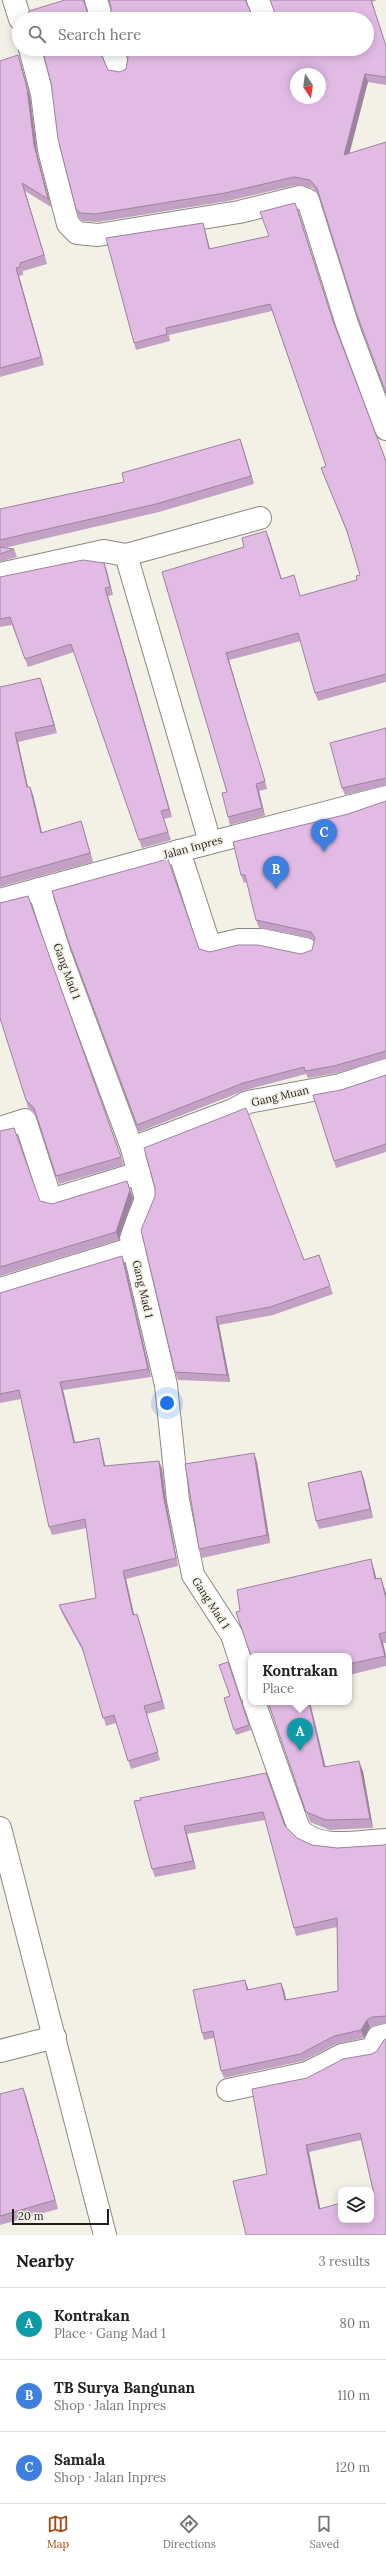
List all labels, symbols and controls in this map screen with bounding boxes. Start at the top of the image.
search box [12,12,374,56]
icon: search [26,23,48,45]
text: Search here [58,25,141,44]
north arrow [290,68,326,104]
pin: C [311,819,337,852]
street label: Jalan Inpres [161,832,224,862]
pin: B [263,856,289,889]
street label: Gang Mad 1 [50,941,84,1001]
street label: Gang Muan [250,1083,310,1109]
street label: Gang Mad 1 [130,1259,156,1319]
your location [157,1393,177,1413]
street label: Gang Mad 1 [189,1574,233,1632]
popup [248,1653,352,1705]
text: Kontrakan [262,1661,338,1680]
text: Place [262,1680,294,1697]
pin: A [287,1718,313,1751]
map controls [338,2187,374,2223]
button: layers [338,2187,374,2223]
scale bar [12,2207,109,2226]
text: 20 m [18,2209,43,2223]
text: Nearby [16,2250,74,2272]
text: 3 results [318,2253,370,2270]
text: Kontrakan [54,2306,130,2325]
text: A [25,2315,33,2332]
text: 80 m [340,2315,370,2332]
text: Place · Gang Mad 1 [54,2325,166,2342]
text: TB Surya Bangunan [54,2378,195,2397]
text: B [25,2387,33,2404]
text: 110 m [337,2387,370,2404]
text: Shop · Jalan Inpres [54,2397,166,2414]
text: Samala [54,2450,105,2469]
text: C [25,2459,33,2476]
text: 120 m [335,2459,370,2476]
text: Shop · Jalan Inpres [54,2469,166,2486]
tab: Map [47,2513,69,2551]
tab: Directions [163,2513,216,2551]
tab: Saved [309,2513,339,2551]

